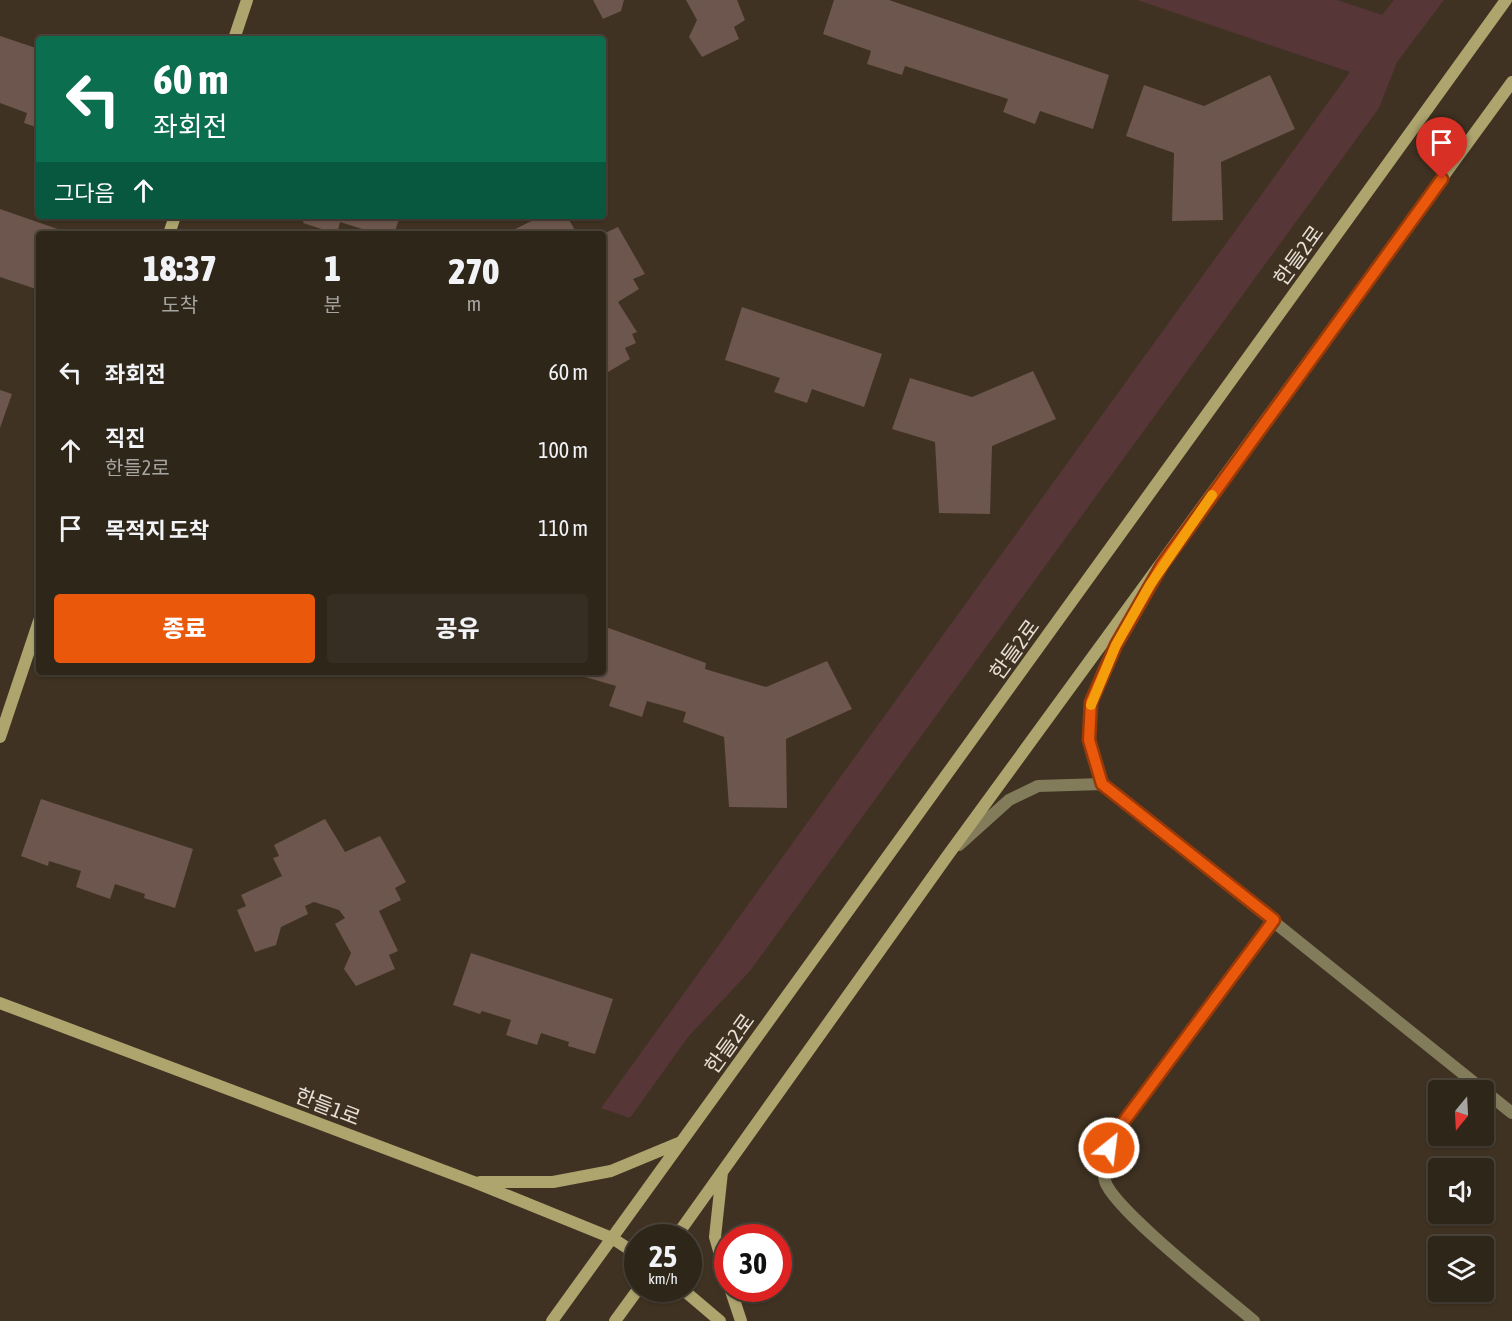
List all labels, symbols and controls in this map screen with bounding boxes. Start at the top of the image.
text: 60 m [153,55,228,103]
icon: left [54,60,132,138]
text: 좌회전 [153,111,228,142]
pin [1416,117,1467,179]
icon: arrive [1425,126,1458,159]
icon: ahead [127,174,160,207]
text: 그다음 [54,180,115,206]
street label: 한들2로 [1268,221,1328,289]
text: 18:37 [143,247,217,289]
text: 1 [324,247,341,289]
text: 270 [449,250,499,292]
text: m [467,292,481,315]
text: 도착 [161,293,198,316]
text: 분 [323,293,342,316]
icon: left [54,356,87,389]
text: 60 m [548,359,588,385]
text: 좌회전 [105,361,166,387]
text: 직진 [105,425,145,451]
icon: ahead [54,434,87,467]
text: 100 m [538,437,588,463]
text: 한들2로 [105,456,170,479]
icon: arrive [54,512,87,545]
text: 110 m [538,515,588,541]
text: 목적지 도착 [105,517,209,543]
button: 종료 [54,594,315,663]
button: 공유 [327,594,588,663]
street label: 한들2로 [984,615,1044,683]
street label: 한들2로 [699,1009,759,1077]
north arrow [1428,1080,1494,1146]
map controls [1428,1080,1494,1302]
street label: 한들1로 [292,1083,364,1129]
position arrow [1077,1116,1141,1180]
button: sound [1428,1158,1494,1224]
speed limit sign: 30 [714,1224,792,1302]
button: layers [1428,1236,1494,1302]
text: 25 [649,1239,677,1273]
text: km/h [648,1270,678,1287]

